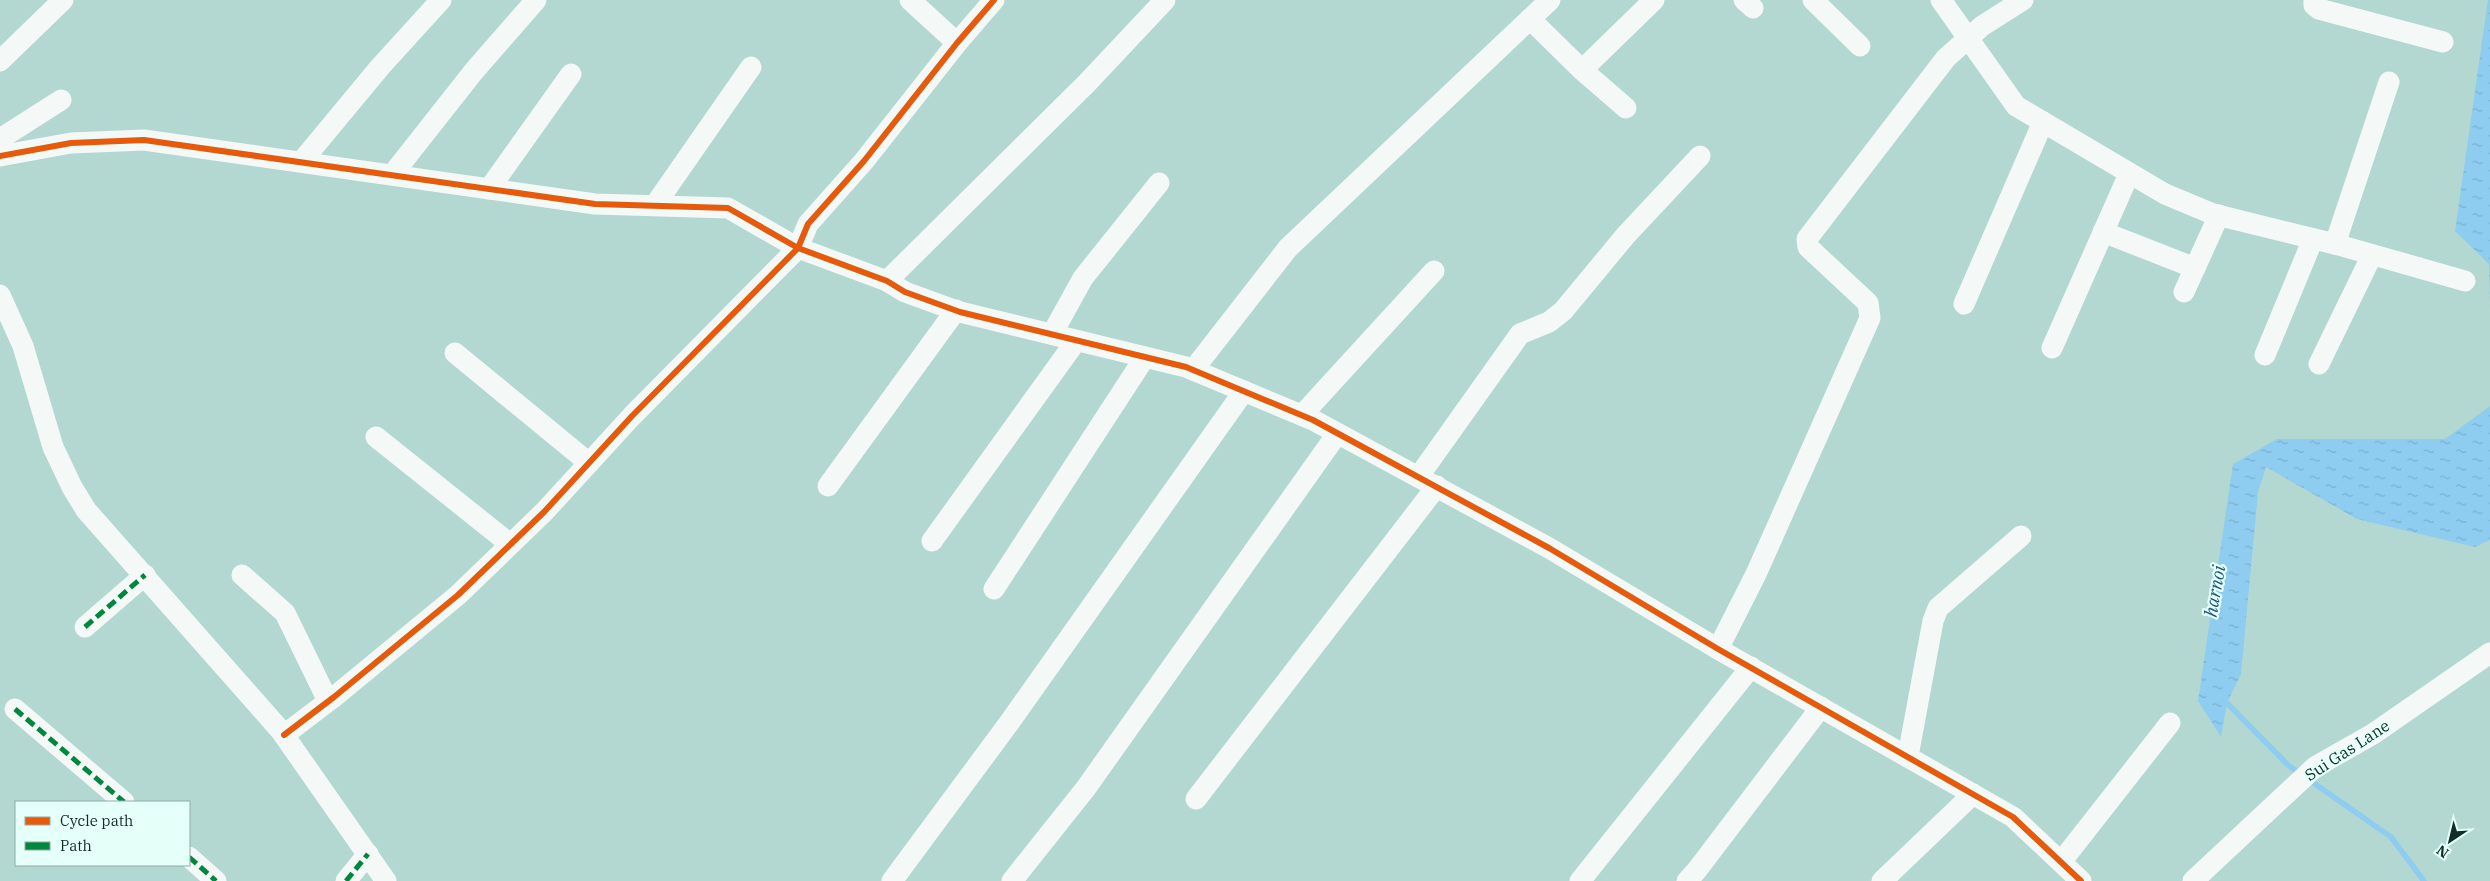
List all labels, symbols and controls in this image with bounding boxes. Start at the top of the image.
water label: harnoi [2199,563,2230,619]
street label: Sui Gas Lane [2301,715,2393,785]
legend [15,801,190,866]
text: Cycle path [60,811,133,830]
north arrow [2425,816,2475,866]
text: Path [60,836,92,855]
text: N [2433,841,2452,862]

